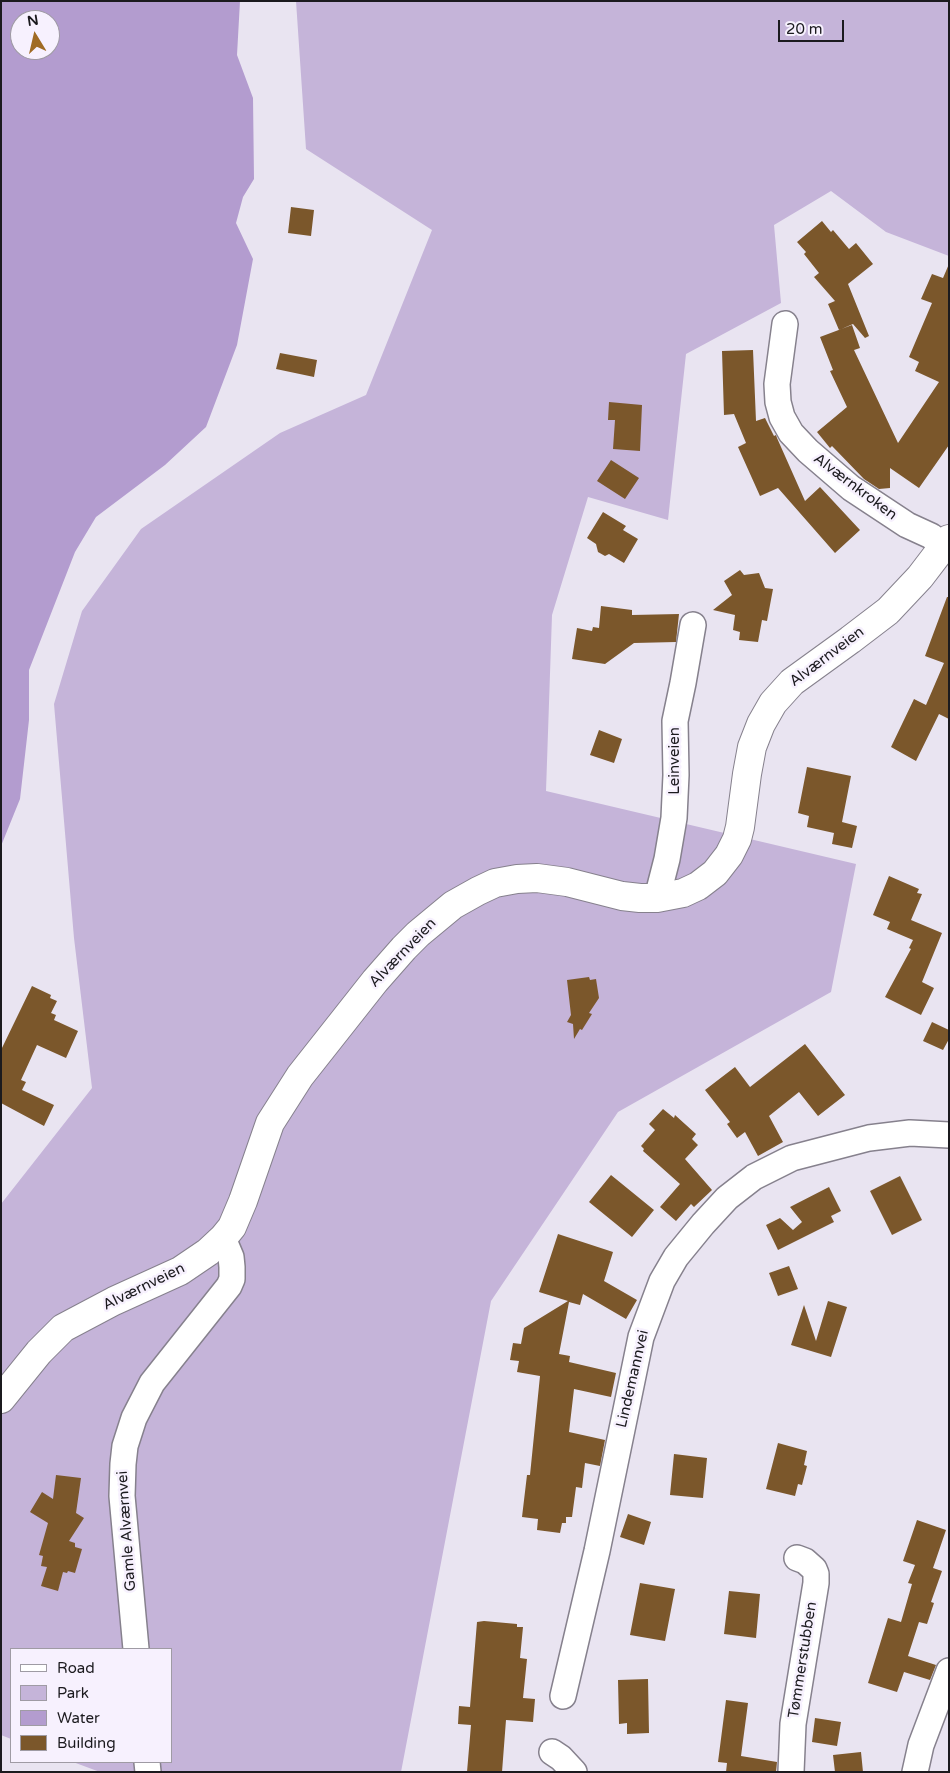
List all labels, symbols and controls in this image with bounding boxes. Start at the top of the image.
north arrow [10,10,60,60]
scale bar [780,10,846,42]
text: N [26,11,40,30]
text: 20 m [786,20,823,38]
street label: Alværnkroken [810,450,900,524]
street label: Alværnveien [786,623,868,691]
street label: Leinveien [666,727,684,795]
street label: Alværnveien [366,915,440,991]
street label: Alværnveien [100,1259,188,1315]
street label: Lindemannvei [613,1328,653,1430]
street label: Gamle Alværnvei [114,1470,140,1592]
street label: Tømmerstubben [785,1601,821,1719]
legend [10,1648,172,1763]
text: Road [57,1659,95,1677]
text: Park [57,1684,89,1702]
text: Water [57,1709,100,1727]
text: Building [57,1734,116,1752]

